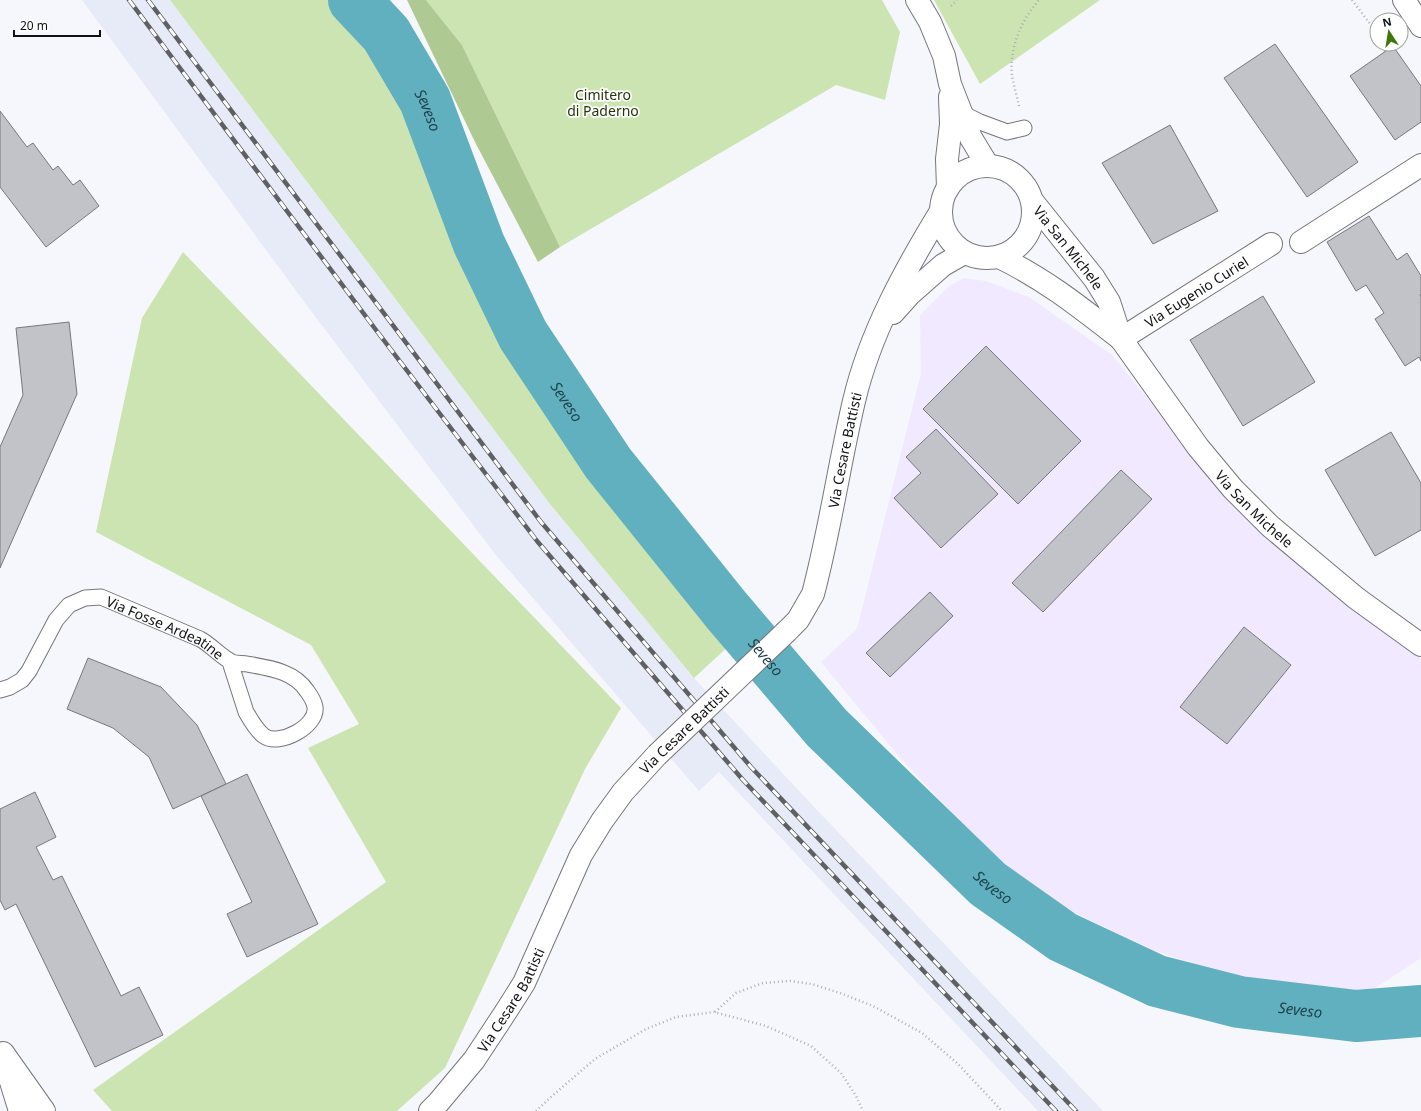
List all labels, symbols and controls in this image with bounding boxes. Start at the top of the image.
scale bar [14,12,100,38]
north arrow [1369,12,1409,52]
text: N [1381,13,1393,30]
text: 20 m [20,17,48,34]
water label: Seveso [411,85,446,134]
park label: Cimitero di Paderno [567,85,639,120]
street label: Via San Michele [1030,201,1108,293]
street label: Via Eugenio Curiel [1141,251,1252,331]
water label: Seveso [547,378,588,425]
street label: Via Cesare Battisti [823,390,865,510]
street label: Via San Michele [1211,466,1298,551]
street label: Via Fosse Ardeatine [104,591,228,663]
water label: Seveso [744,633,788,680]
street label: Via Cesare Battisti [635,682,733,778]
water label: Seveso [970,866,1017,908]
street label: Via Cesare Battisti [472,945,548,1056]
water label: Seveso [1277,997,1324,1022]

